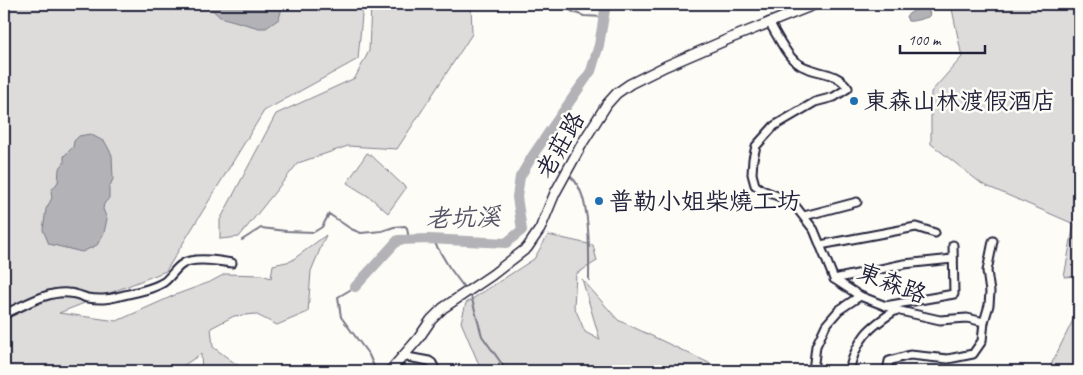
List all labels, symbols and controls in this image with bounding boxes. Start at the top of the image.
scale bar [900,22,986,54]
text: 100 m [908,31,942,50]
place label: 東森山林渡假酒店 [864,86,1056,116]
marker: 東森山林渡假酒店 [848,95,860,107]
street label: 老莊路 [529,106,591,184]
place label: 普勒小姐柴燒工坊 [609,186,801,216]
marker: 普勒小姐柴燒工坊 [593,195,605,207]
water label: 老坑溪 [425,201,503,235]
street label: 東森路 [853,256,931,310]

